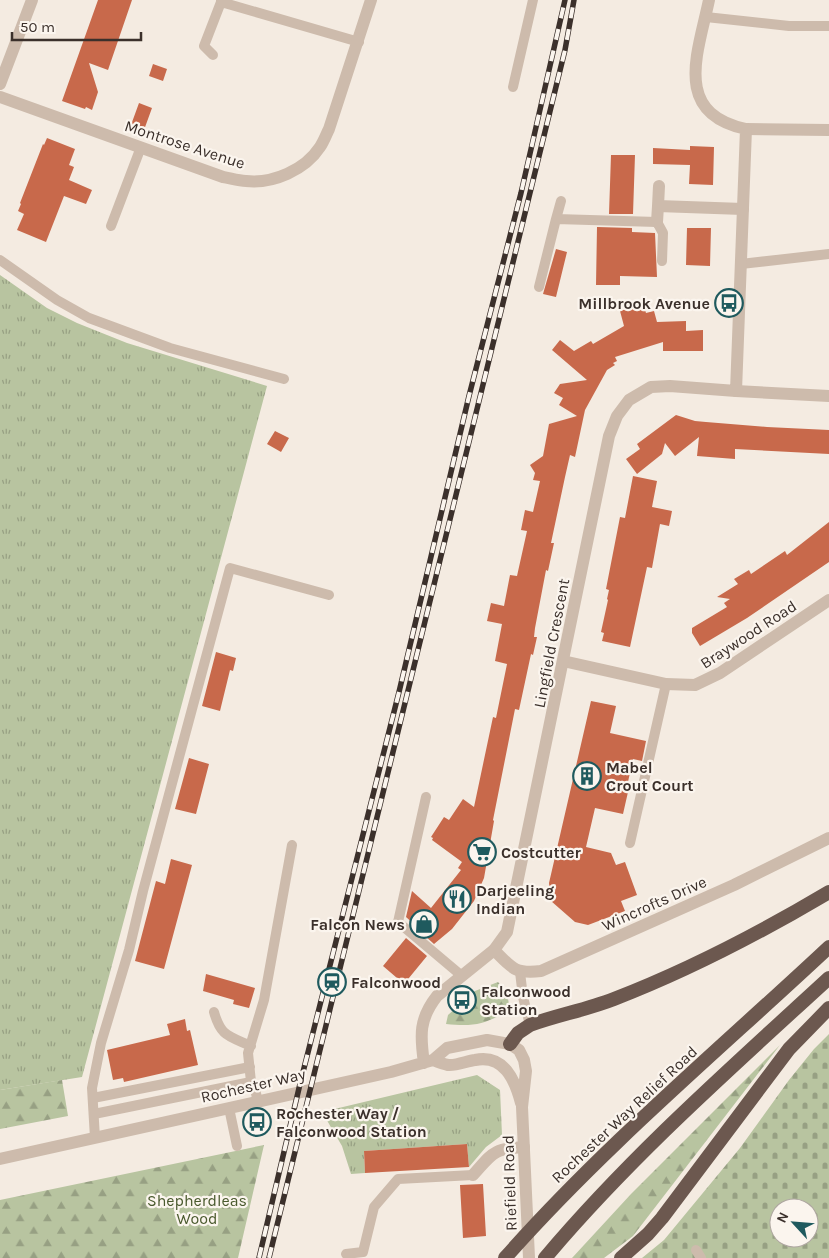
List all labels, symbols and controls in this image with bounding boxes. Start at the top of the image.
scale bar [12,10,141,42]
text: 50 m [20,18,55,36]
street label: Montrose Avenue [122,116,247,173]
bus stop icon: Millbrook Avenue [714,288,744,318]
place label: Millbrook Avenue [578,294,710,313]
street label: Lingfield Crescent [530,577,573,709]
street label: Braywood Road [696,596,800,673]
place label: Mabel Crout Court [606,758,694,795]
building icon: Mabel Crout Court [572,761,602,791]
supermarket icon: Costcutter [467,837,497,867]
place label: Costcutter [501,843,582,862]
street label: Wincrofts Drive [599,872,709,935]
place label: Darjeeling Indian [476,881,554,918]
restaurant icon: Darjeeling Indian [442,884,472,914]
shop icon: Falcon News [409,909,439,939]
place label: Falcon News [310,915,405,934]
station icon: Falconwood [317,967,347,997]
place label: Falconwood [351,973,441,992]
place label: Falconwood Station [481,982,571,1019]
bus stop icon: Falconwood Station [447,985,477,1015]
street label: Rochester Way Relief Road [548,1042,701,1187]
street label: Rochester Way [199,1064,308,1107]
place label: Rochester Way / Falconwood Station [276,1104,427,1141]
bus stop icon: Rochester Way / Falconwood Station [242,1107,272,1137]
street label: Riefield Road [498,1135,521,1231]
park label: Shepherdleas Wood [147,1191,247,1228]
north arrow [769,1198,819,1248]
text: N [773,1209,793,1226]

